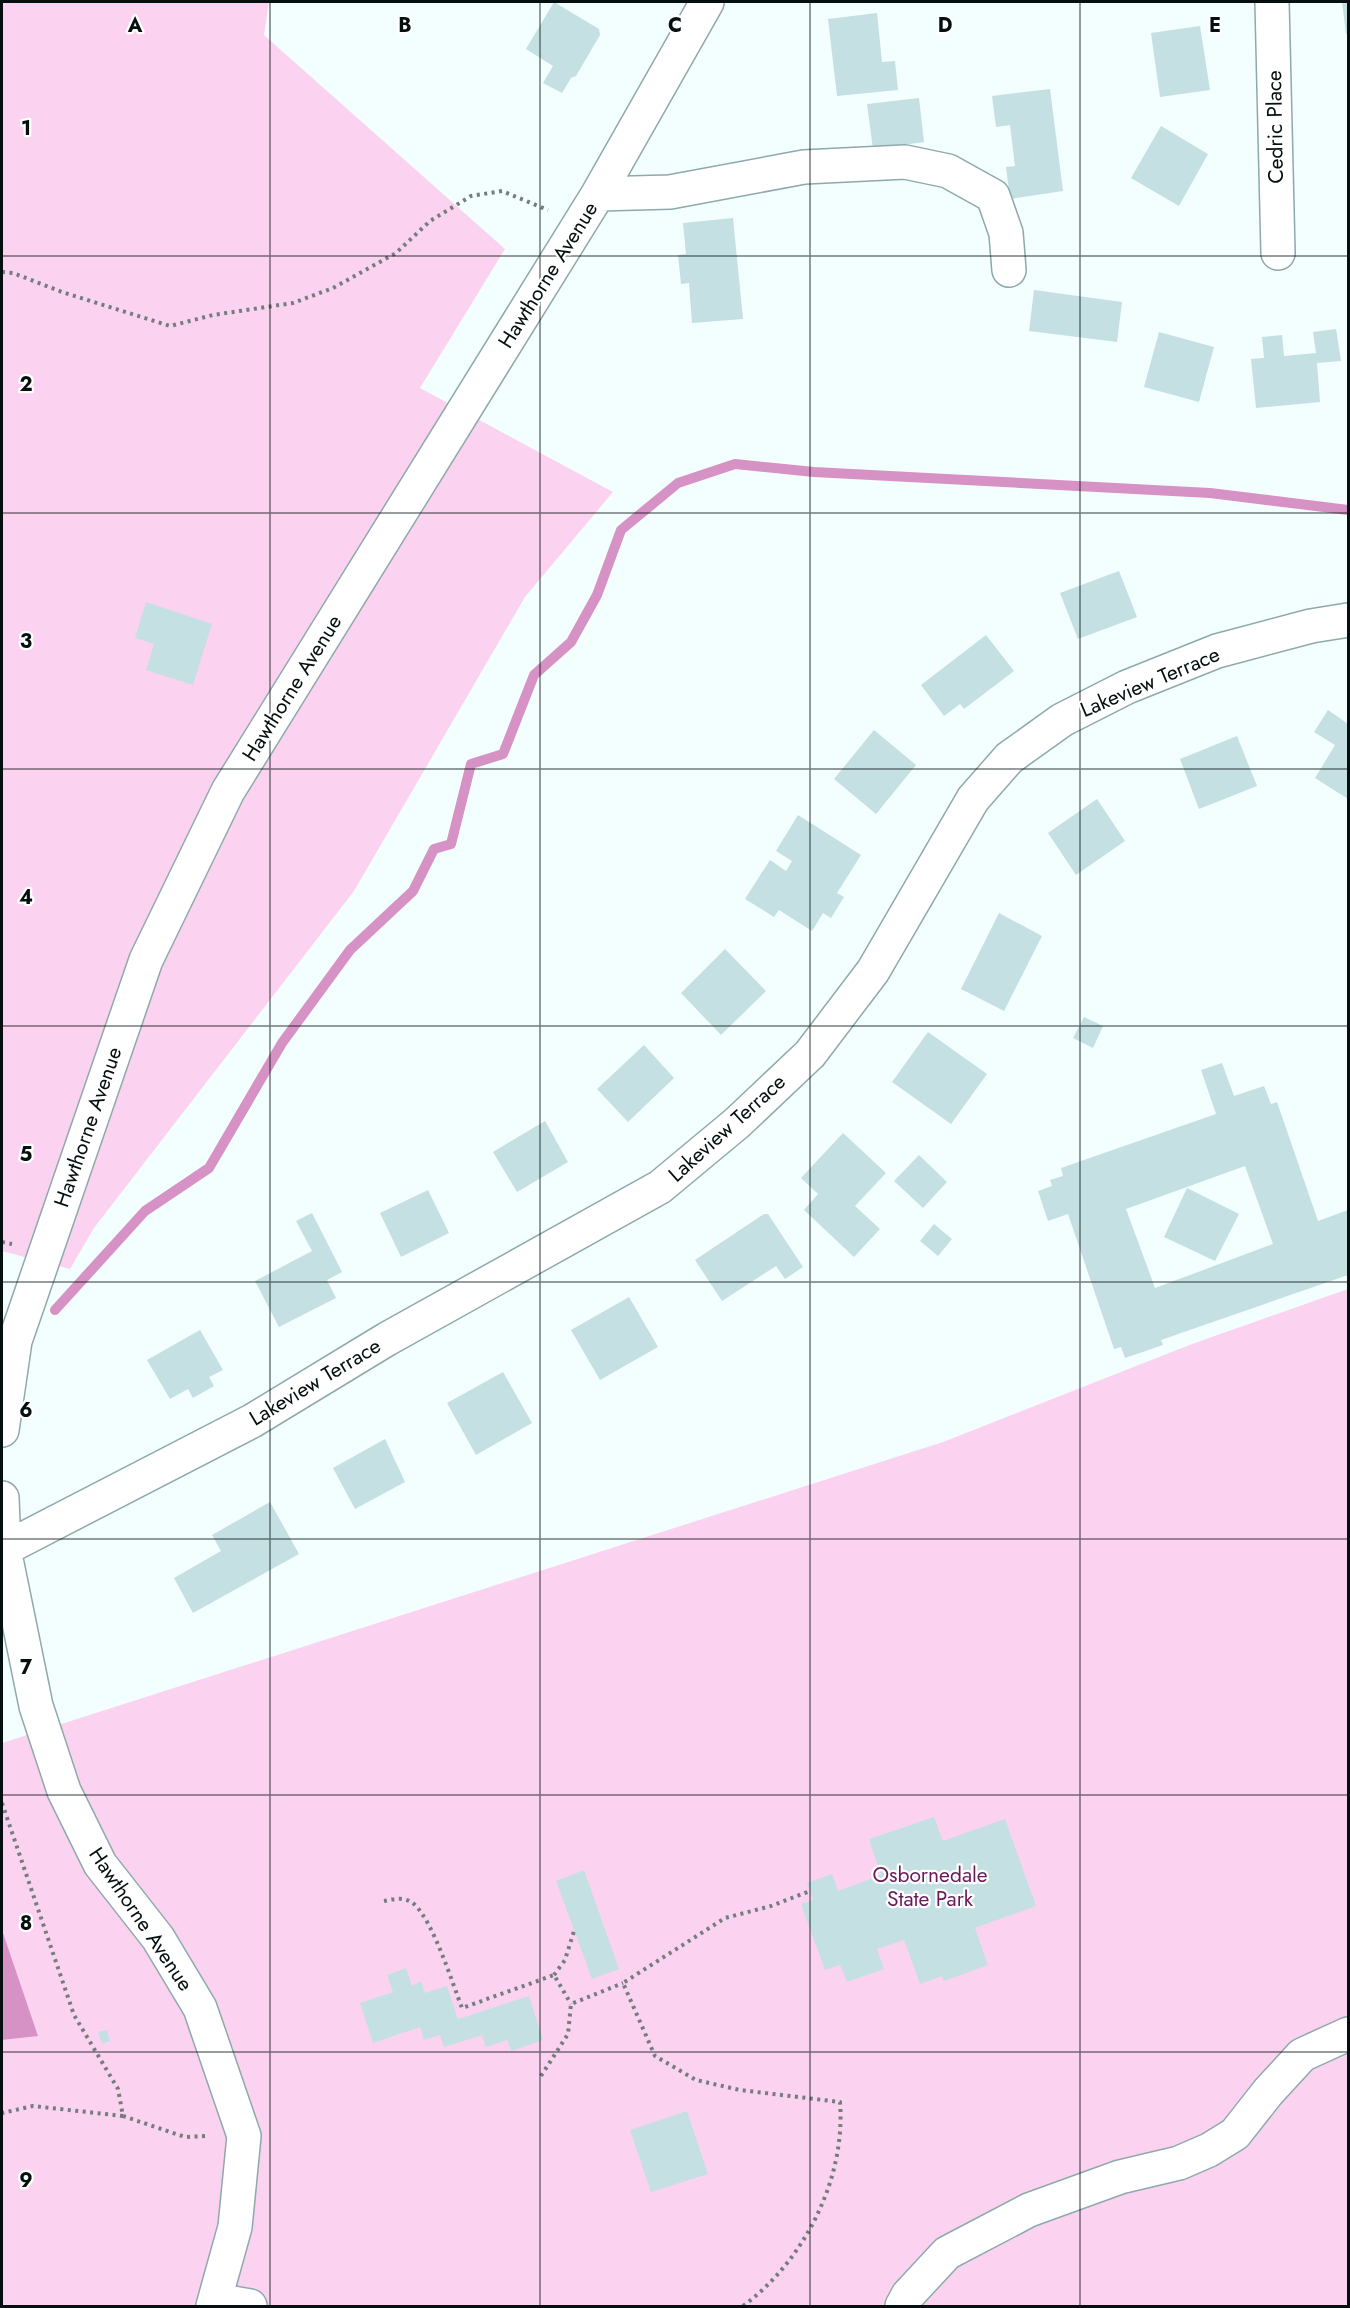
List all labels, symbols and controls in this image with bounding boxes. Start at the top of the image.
text: A [127,11,143,40]
text: B [398,11,412,40]
text: C [668,11,682,40]
text: D [938,11,952,40]
text: E [1209,11,1221,40]
street label: Cedric Place [1259,70,1291,184]
text: 1 [21,114,31,143]
street label: Hawthorne Avenue [491,196,605,354]
text: 2 [19,370,33,399]
street label: Hawthorne Avenue [235,609,349,767]
text: 3 [20,627,32,656]
street label: Lakeview Terrace [1076,639,1224,725]
text: 4 [19,883,33,912]
street label: Hawthorne Avenue [47,1043,130,1211]
street label: Lakeview Terrace [662,1067,792,1189]
text: 5 [20,1140,33,1169]
street label: Lakeview Terrace [244,1331,387,1433]
text: 6 [19,1396,33,1425]
text: 7 [20,1653,33,1682]
street label: Hawthorne Avenue [82,1841,200,1997]
park label: Osbornedale State Park [872,1860,988,1914]
text: 8 [20,1909,32,1938]
text: 9 [19,2166,33,2195]

